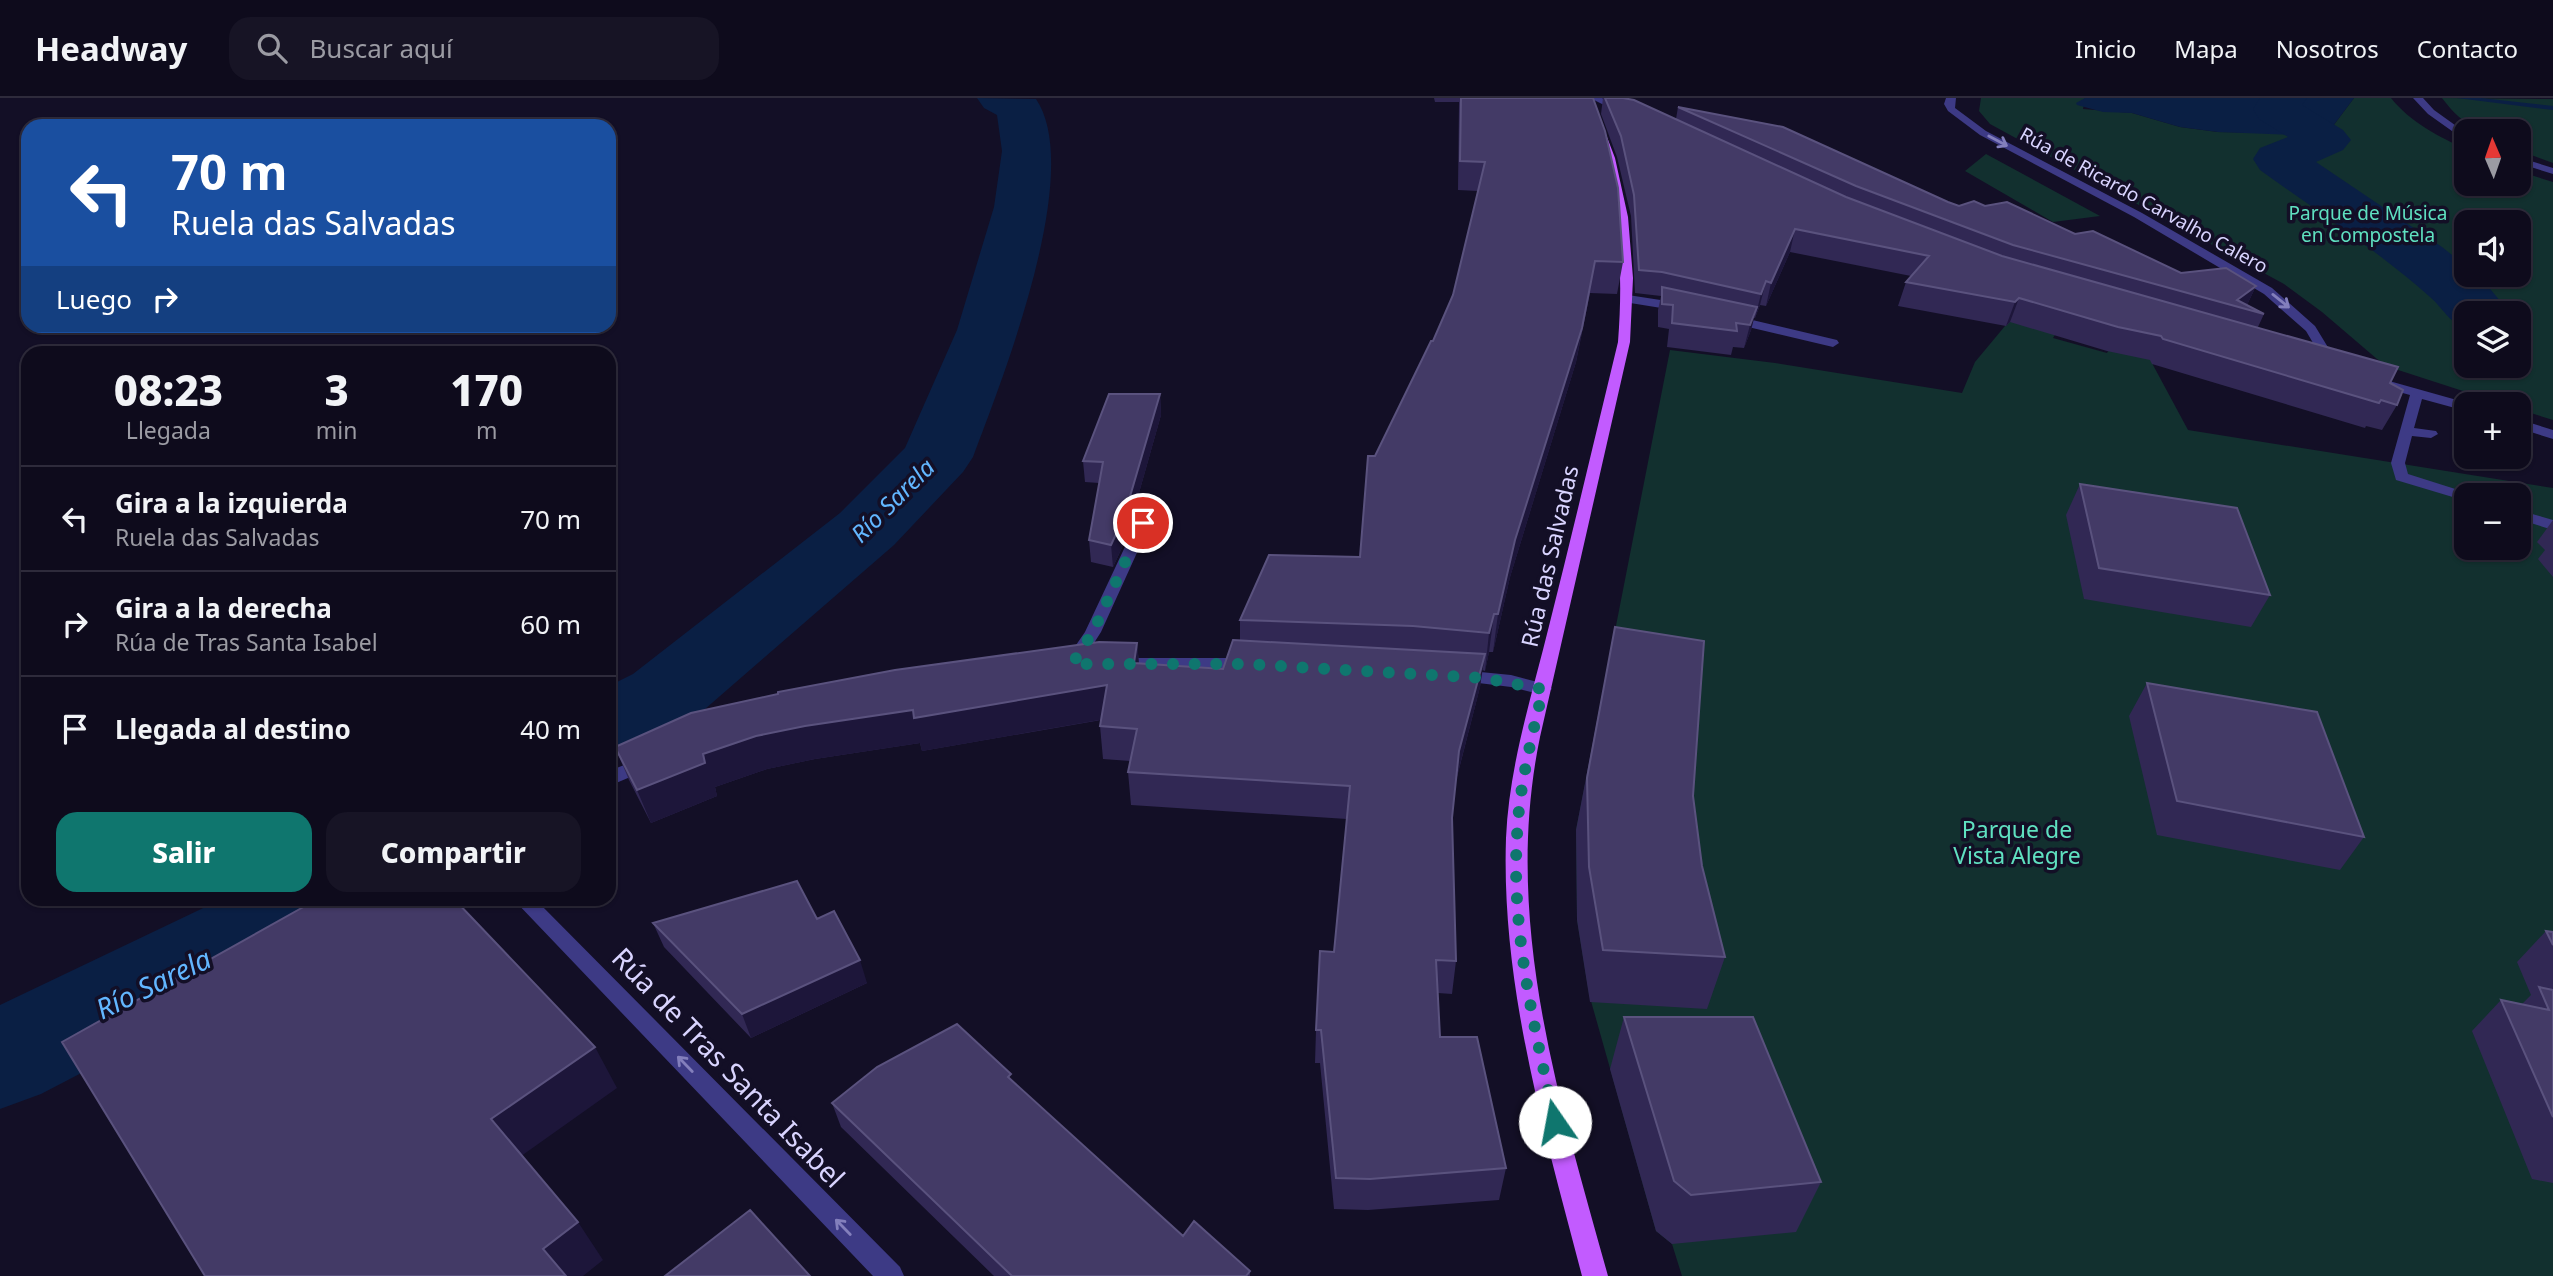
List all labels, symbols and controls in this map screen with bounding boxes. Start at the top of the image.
search box [229,17,719,80]
text: Headway [35,26,187,71]
icon: search [253,29,291,67]
text: Buscar aquí [309,30,453,66]
text: Inicio [2075,32,2136,65]
text: Mapa [2174,32,2238,65]
text: Nosotros [2276,32,2379,65]
text: Contacto [2417,32,2518,65]
north arrow [2454,119,2530,196]
map controls [2454,119,2531,560]
street label: Rúa de Ricardo Carvalho Calero [2015,121,2273,279]
one-way arrow [1987,134,2007,148]
text: 70 m [171,138,288,204]
icon: left [56,147,147,238]
park label: Parque de Música en Compostela [2289,200,2447,248]
text: Ruela das Salvadas [171,201,455,244]
button: sound [2454,210,2531,287]
icon: right [146,280,184,318]
text: Luego [56,281,132,317]
one-way arrow [2271,293,2289,309]
button: layers [2454,301,2531,378]
text: 08:23 [114,361,223,418]
text: 3 [324,361,349,418]
text: 170 [450,361,523,418]
button: + [2454,392,2531,469]
text: Llegada [126,414,211,446]
text: min [316,414,357,446]
text: m [476,414,497,446]
water label: Río Sarela [843,450,942,549]
street label: Rúa das Salvadas [1513,462,1585,650]
button: − [2454,483,2531,560]
text: Gira a la izquierda [115,485,348,521]
pin [1113,493,1173,553]
icon: left [56,500,94,538]
text: 70 m [520,501,581,537]
icon: arrive [1124,504,1162,542]
text: Ruela das Salvadas [115,521,319,553]
text: Gira a la derecha [115,590,332,626]
icon: right [56,605,94,643]
text: 60 m [520,606,581,642]
text: Rúa de Tras Santa Isabel [115,626,378,658]
icon: arrive [56,710,94,748]
text: Llegada al destino [115,711,351,747]
text: 40 m [520,711,581,747]
button: Salir [56,812,312,892]
button: Compartir [326,812,581,892]
park label: Parque de Vista Alegre [1953,813,2081,871]
water label: Río Sarela [89,939,217,1027]
street label: Rúa de Tras Santa Isabel [604,939,854,1195]
one-way arrow [676,1056,693,1073]
position arrow [1518,1085,1592,1159]
one-way arrow [835,1219,852,1236]

